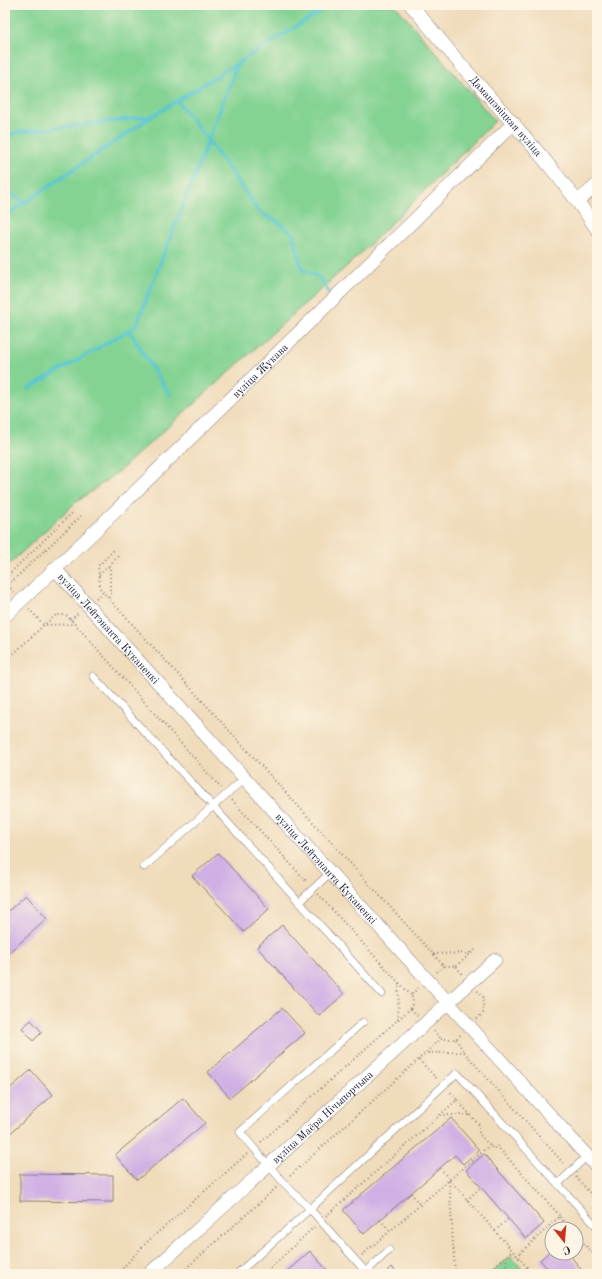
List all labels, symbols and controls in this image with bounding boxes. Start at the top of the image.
street label: Дамашэвіцкая вуліца [467,74,544,160]
street label: вуліца Жукава [231,342,291,401]
street label: вуліца Лейтэнанта Куканенкі [55,572,160,687]
street label: вуліца Лейтэнанта Куканенкі [272,812,378,927]
street label: вуліца Маёра Нічыпорчыка [271,1069,376,1166]
north arrow [544,1221,584,1261]
text: С [561,1243,572,1255]

